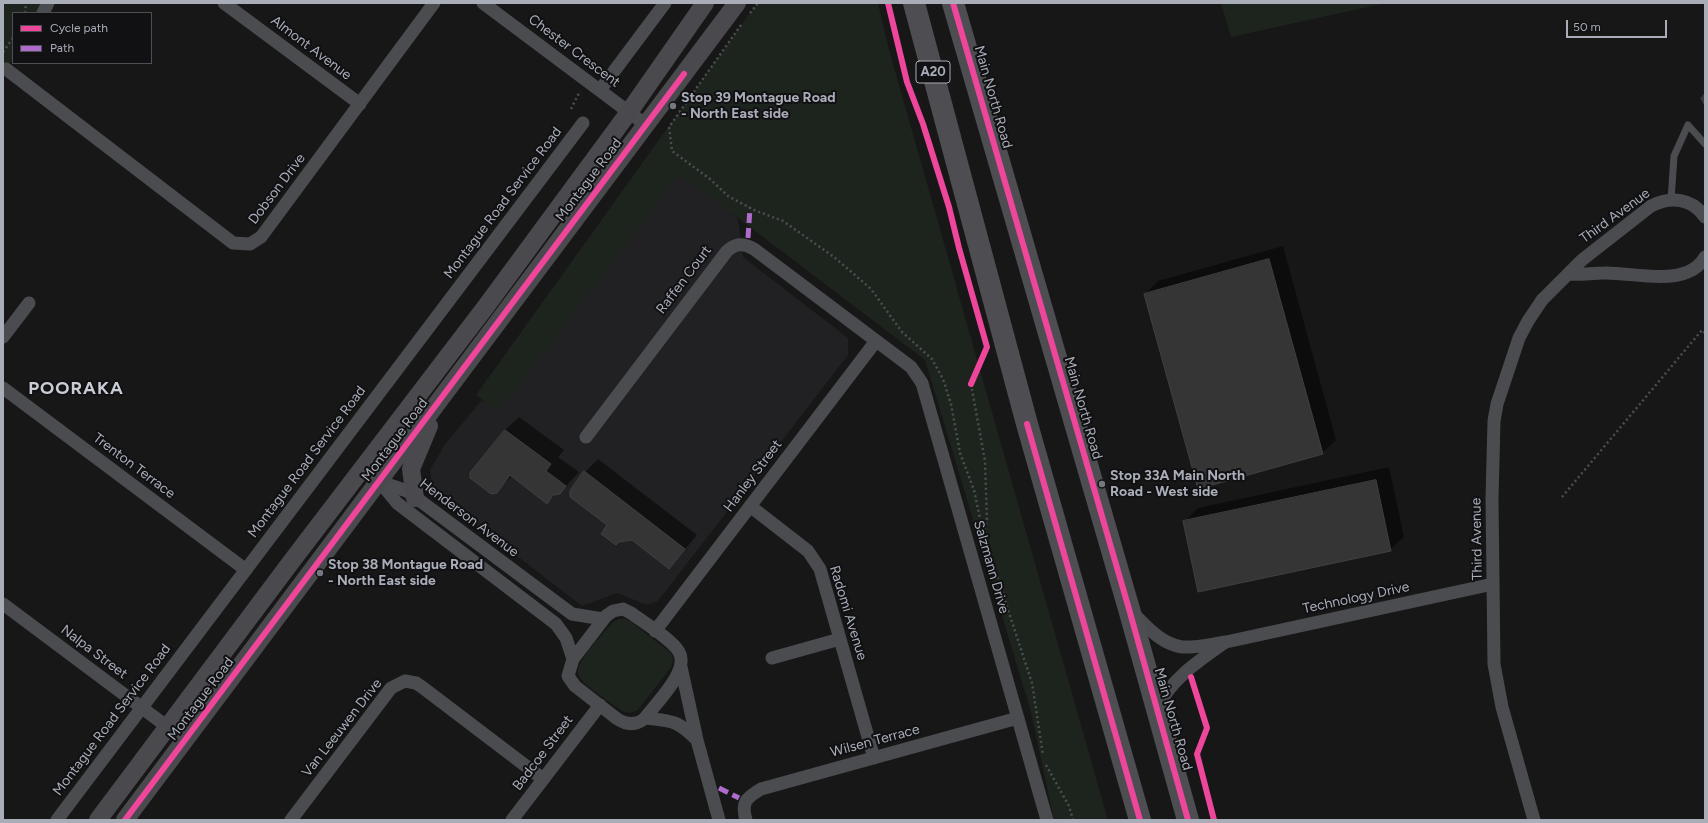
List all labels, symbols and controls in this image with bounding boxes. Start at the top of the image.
street label: Chester Crescent [525,11,623,91]
legend [12,12,152,64]
street label: Almont Avenue [267,12,355,84]
scale bar [1568,12,1669,38]
text: 50 m [1573,20,1601,34]
text: Cycle path [50,21,108,35]
text: Path [50,41,74,55]
street label: Main North Road [970,44,1016,150]
road number: A20 [916,61,950,83]
place label: Stop 39 Montague Road - North East side [681,90,836,122]
marker: Stop 39 Montague Road - North East side [668,101,678,111]
street label: Montague Road Service Road [441,124,565,282]
street label: Montague Road [552,135,626,225]
street label: Dobson Drive [245,150,309,228]
street label: Third Avenue [1577,185,1653,247]
street label: Raffen Court [653,243,715,317]
street label: Main North Road [1060,355,1106,461]
district label: POORAKA [28,378,124,400]
street label: Montague Road Service Road [245,383,369,541]
street label: Montague Road [358,395,432,485]
street label: Trenton Terrace [90,430,178,502]
street label: Hanley Street [720,437,786,515]
place label: Stop 33A Main North Road - West side [1110,468,1245,500]
street label: Henderson Avenue [416,475,522,561]
marker: Stop 33A Main North Road - West side [1097,479,1107,489]
street label: Third Avenue [1468,498,1486,580]
street label: Salzmann Drive [970,518,1012,616]
place label: Stop 38 Montague Road - North East side [328,557,483,590]
street label: Radomi Avenue [826,564,870,662]
marker: Stop 38 Montague Road - North East side [315,568,325,578]
street label: Technology Drive [1301,579,1411,617]
street label: Nalpa Street [57,621,131,683]
street label: Montague Road Service Road [50,641,174,799]
street label: Montague Road [164,654,238,744]
street label: Main North Road [1150,666,1196,772]
street label: Van Leeuwen Drive [298,676,386,780]
street label: Badcoe Street [509,712,577,794]
street label: Wilsen Terrace [829,721,921,761]

